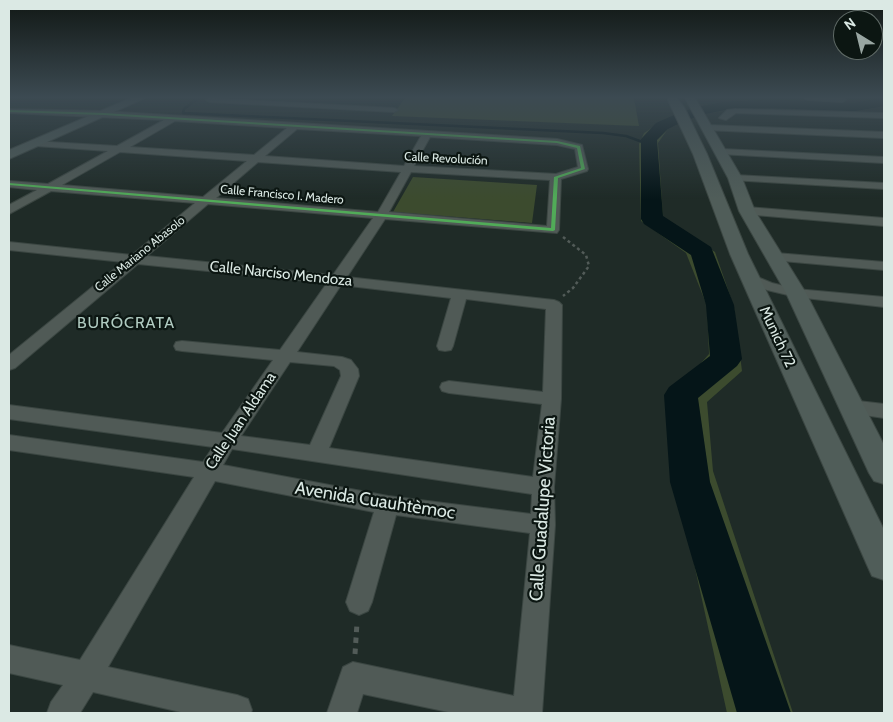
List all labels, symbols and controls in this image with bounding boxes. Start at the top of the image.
north arrow [833,10,883,60]
text: N [840,13,859,34]
street label: Calle Revolución [404,150,488,168]
street label: Calle Francisco I. Madero [220,182,344,208]
street label: Calle Mariano Abasolo [92,213,188,295]
street label: Calle Narciso Mendoza [209,258,353,290]
street label: Munich 72 [755,304,799,370]
district label: BURÓCRATA [76,313,176,333]
street label: Calle Juan Aldama [202,369,280,473]
street label: Calle Guadalupe Victoria [526,416,560,602]
street label: Avenida Cuauhtèmoc [293,478,457,524]

